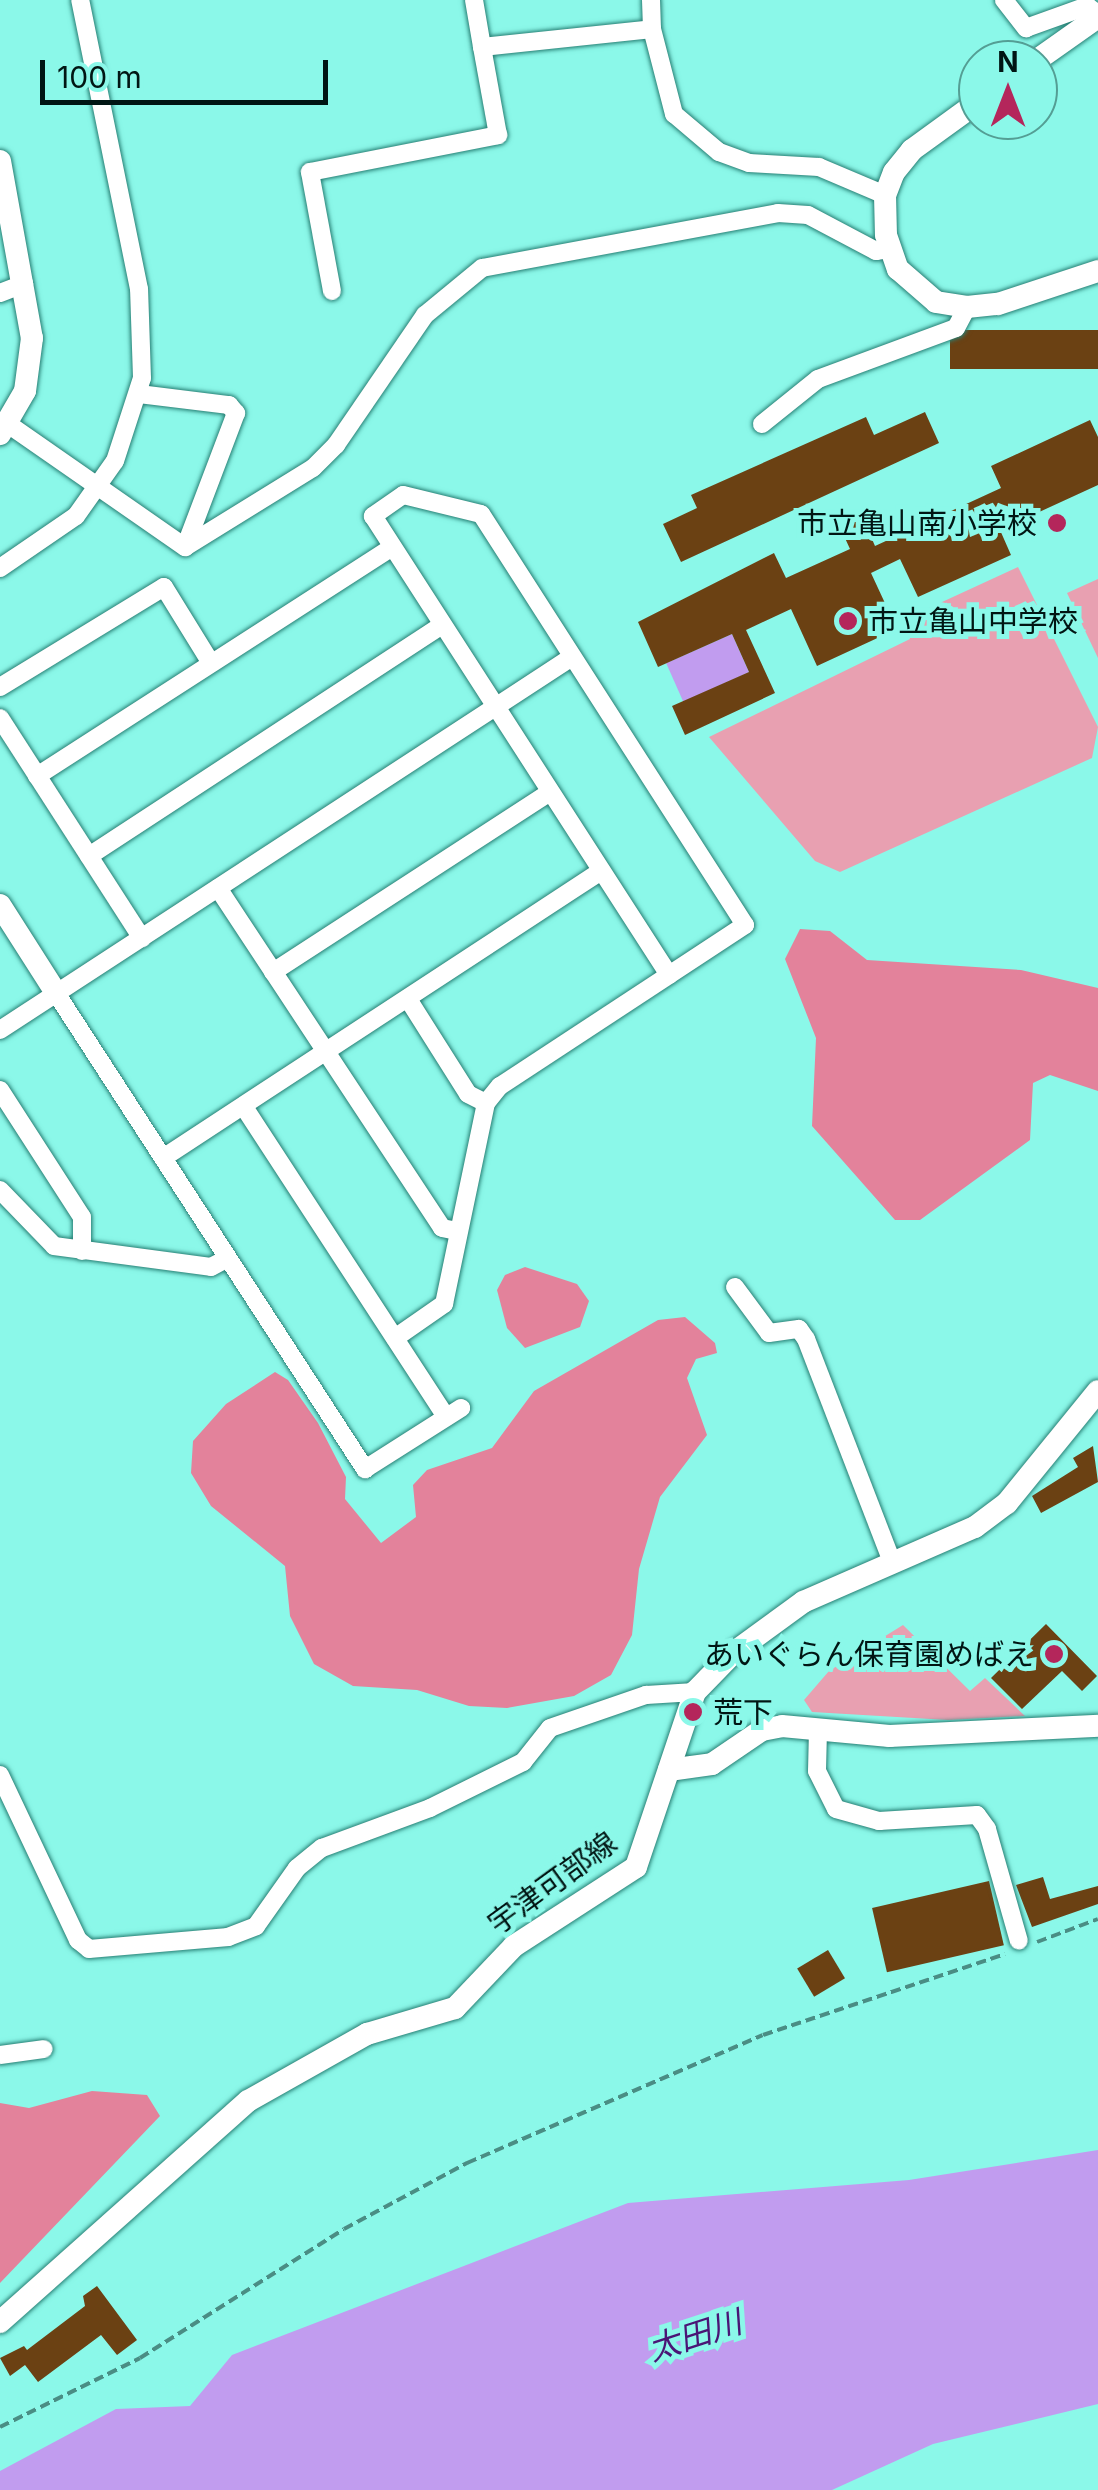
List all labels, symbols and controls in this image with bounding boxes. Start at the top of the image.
scale bar [45,40,332,102]
north arrow [958,40,1058,140]
text: N [997,45,1019,79]
text: 100 m [57,59,142,95]
place label: 市立亀山南小学校 [797,505,1037,541]
marker: 市立亀山南小学校 [1046,512,1068,534]
place label: 市立亀山中学校 [868,603,1078,639]
marker: 市立亀山中学校 [837,610,859,632]
place label: あいぐらん保育園めばえ [704,1636,1034,1672]
marker: あいぐらん保育園めばえ [1043,1643,1065,1665]
place label: 荒下 [713,1694,773,1730]
marker: 荒下 [682,1701,704,1723]
street label: 宇津可部線 [481,1824,623,1942]
water label: 太田川 [643,2303,747,2369]

